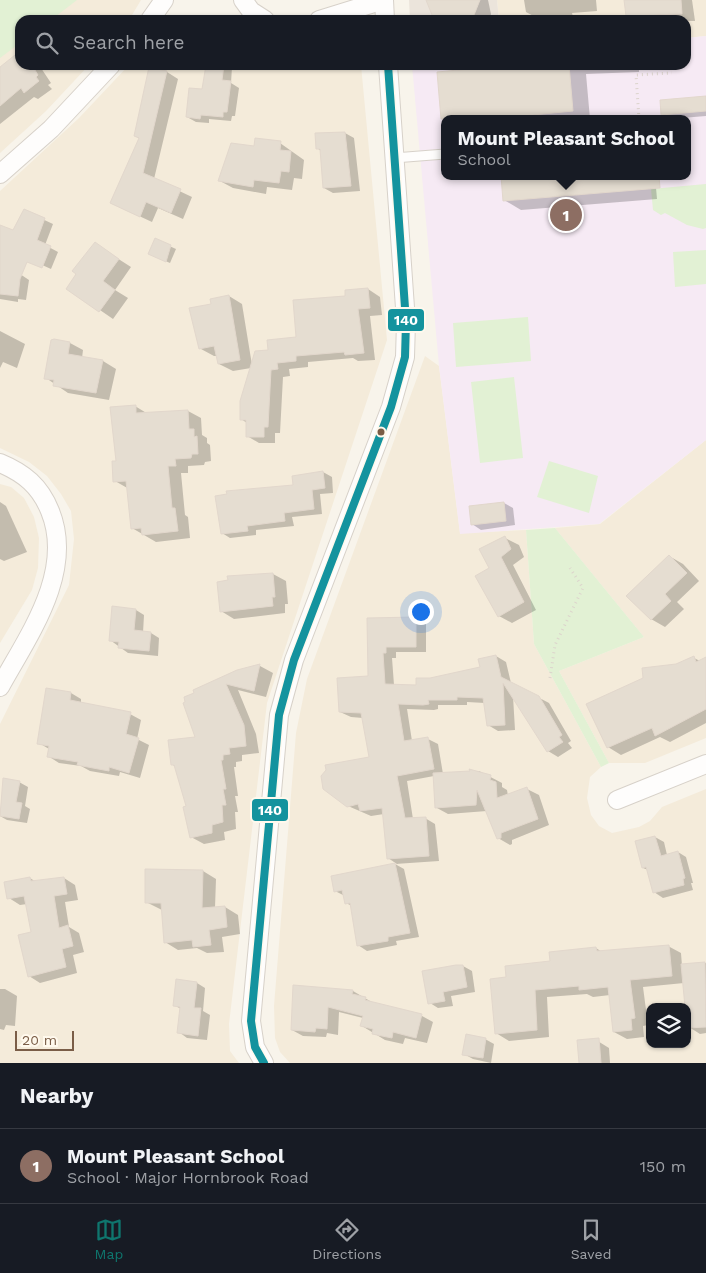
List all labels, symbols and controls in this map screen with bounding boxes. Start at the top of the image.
search box [15,15,691,70]
icon: search [33,29,61,57]
text: Search here [73,31,184,54]
popup [441,115,691,180]
text: Mount Pleasant School [457,127,675,150]
text: School [457,150,511,169]
pin: 1 [550,196,582,234]
line badge: 140 [387,308,425,332]
text: 140 [394,312,418,328]
unlabelled marker [376,427,386,437]
your location [408,599,434,625]
line badge: 140 [251,798,289,822]
text: 140 [258,802,282,818]
map controls [646,1003,691,1048]
button: layers [646,1003,691,1048]
scale bar [15,1028,74,1051]
text: 20 m [22,1032,57,1048]
text: Nearby [20,1083,93,1108]
text: Mount Pleasant School [67,1145,284,1168]
text: 1 [33,1157,39,1176]
text: 150 m [640,1157,686,1176]
text: School · Major Hornbrook Road [67,1168,309,1187]
tab: Map [95,1216,123,1262]
tab: Directions [312,1216,382,1262]
tab: Saved [571,1216,611,1262]

